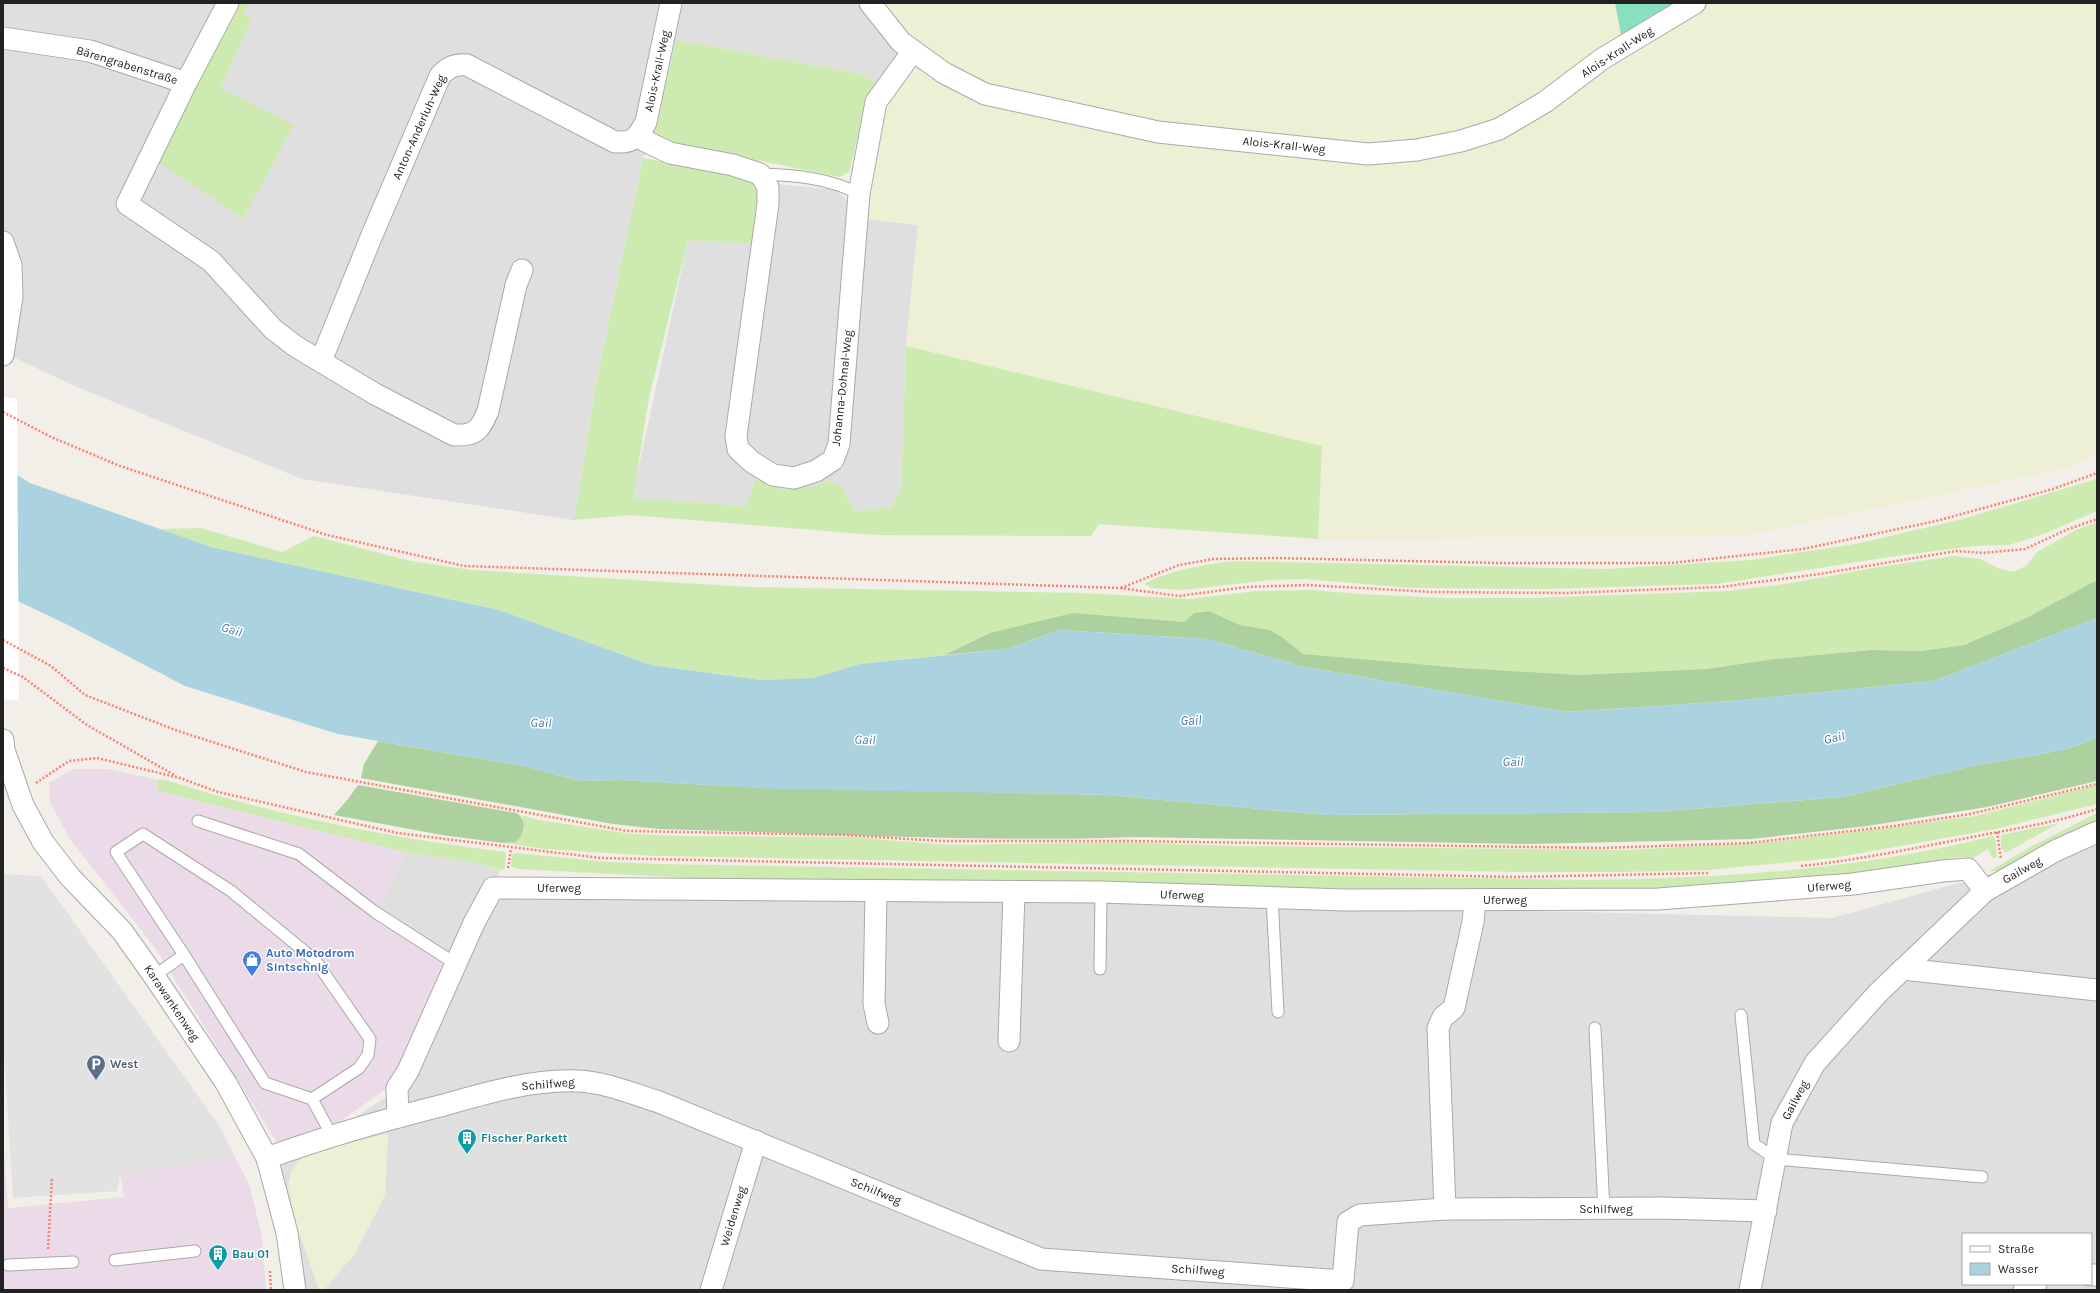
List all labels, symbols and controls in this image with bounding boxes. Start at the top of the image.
street label: Alois-Krall-Weg [1578,23,1656,81]
street label: Alois-Krall-Weg [641,29,673,113]
street label: Bärengrabenstraße [75,43,179,87]
street label: Anton-Anderluh-Weg [389,72,449,182]
street label: Alois-Krall-Weg [1242,134,1326,156]
street label: Johanna-Dohnal-Weg [829,329,855,447]
water label: Gail [220,619,244,640]
water label: Gail [1181,713,1201,728]
water label: Gail [530,714,552,731]
water label: Gail [1822,728,1846,747]
water label: Gail [854,731,876,748]
water label: Gail [1502,754,1524,769]
street label: Gailweg [2000,853,2044,887]
street label: Uferweg [1806,877,1852,895]
street label: Uferweg [537,881,581,895]
street label: Uferweg [1160,887,1204,903]
street label: Uferweg [1483,893,1527,907]
place label: Auto Motodrom Sintschnig [266,946,355,974]
shop icon: Auto Motodrom Sintschnig [241,949,263,977]
street label: Karawankenweg [141,962,203,1044]
parking icon: West [85,1053,107,1081]
place label: West [110,1057,139,1071]
street label: Schilfweg [521,1075,575,1093]
street label: Gailweg [1779,1078,1811,1122]
building icon: Fischer Parkett [456,1127,478,1155]
place label: Fischer Parkett [481,1131,568,1145]
street label: Schilfweg [849,1175,904,1208]
street label: Weidenweg [717,1184,749,1248]
street label: Schilfweg [1579,1202,1633,1216]
legend [1962,1233,2092,1285]
text: Straße [1998,1242,2034,1256]
building icon: Bau 01 [207,1243,229,1271]
place label: Bau 01 [232,1247,269,1261]
street label: Schilfweg [1171,1261,1225,1279]
text: Wasser [1998,1262,2039,1276]

